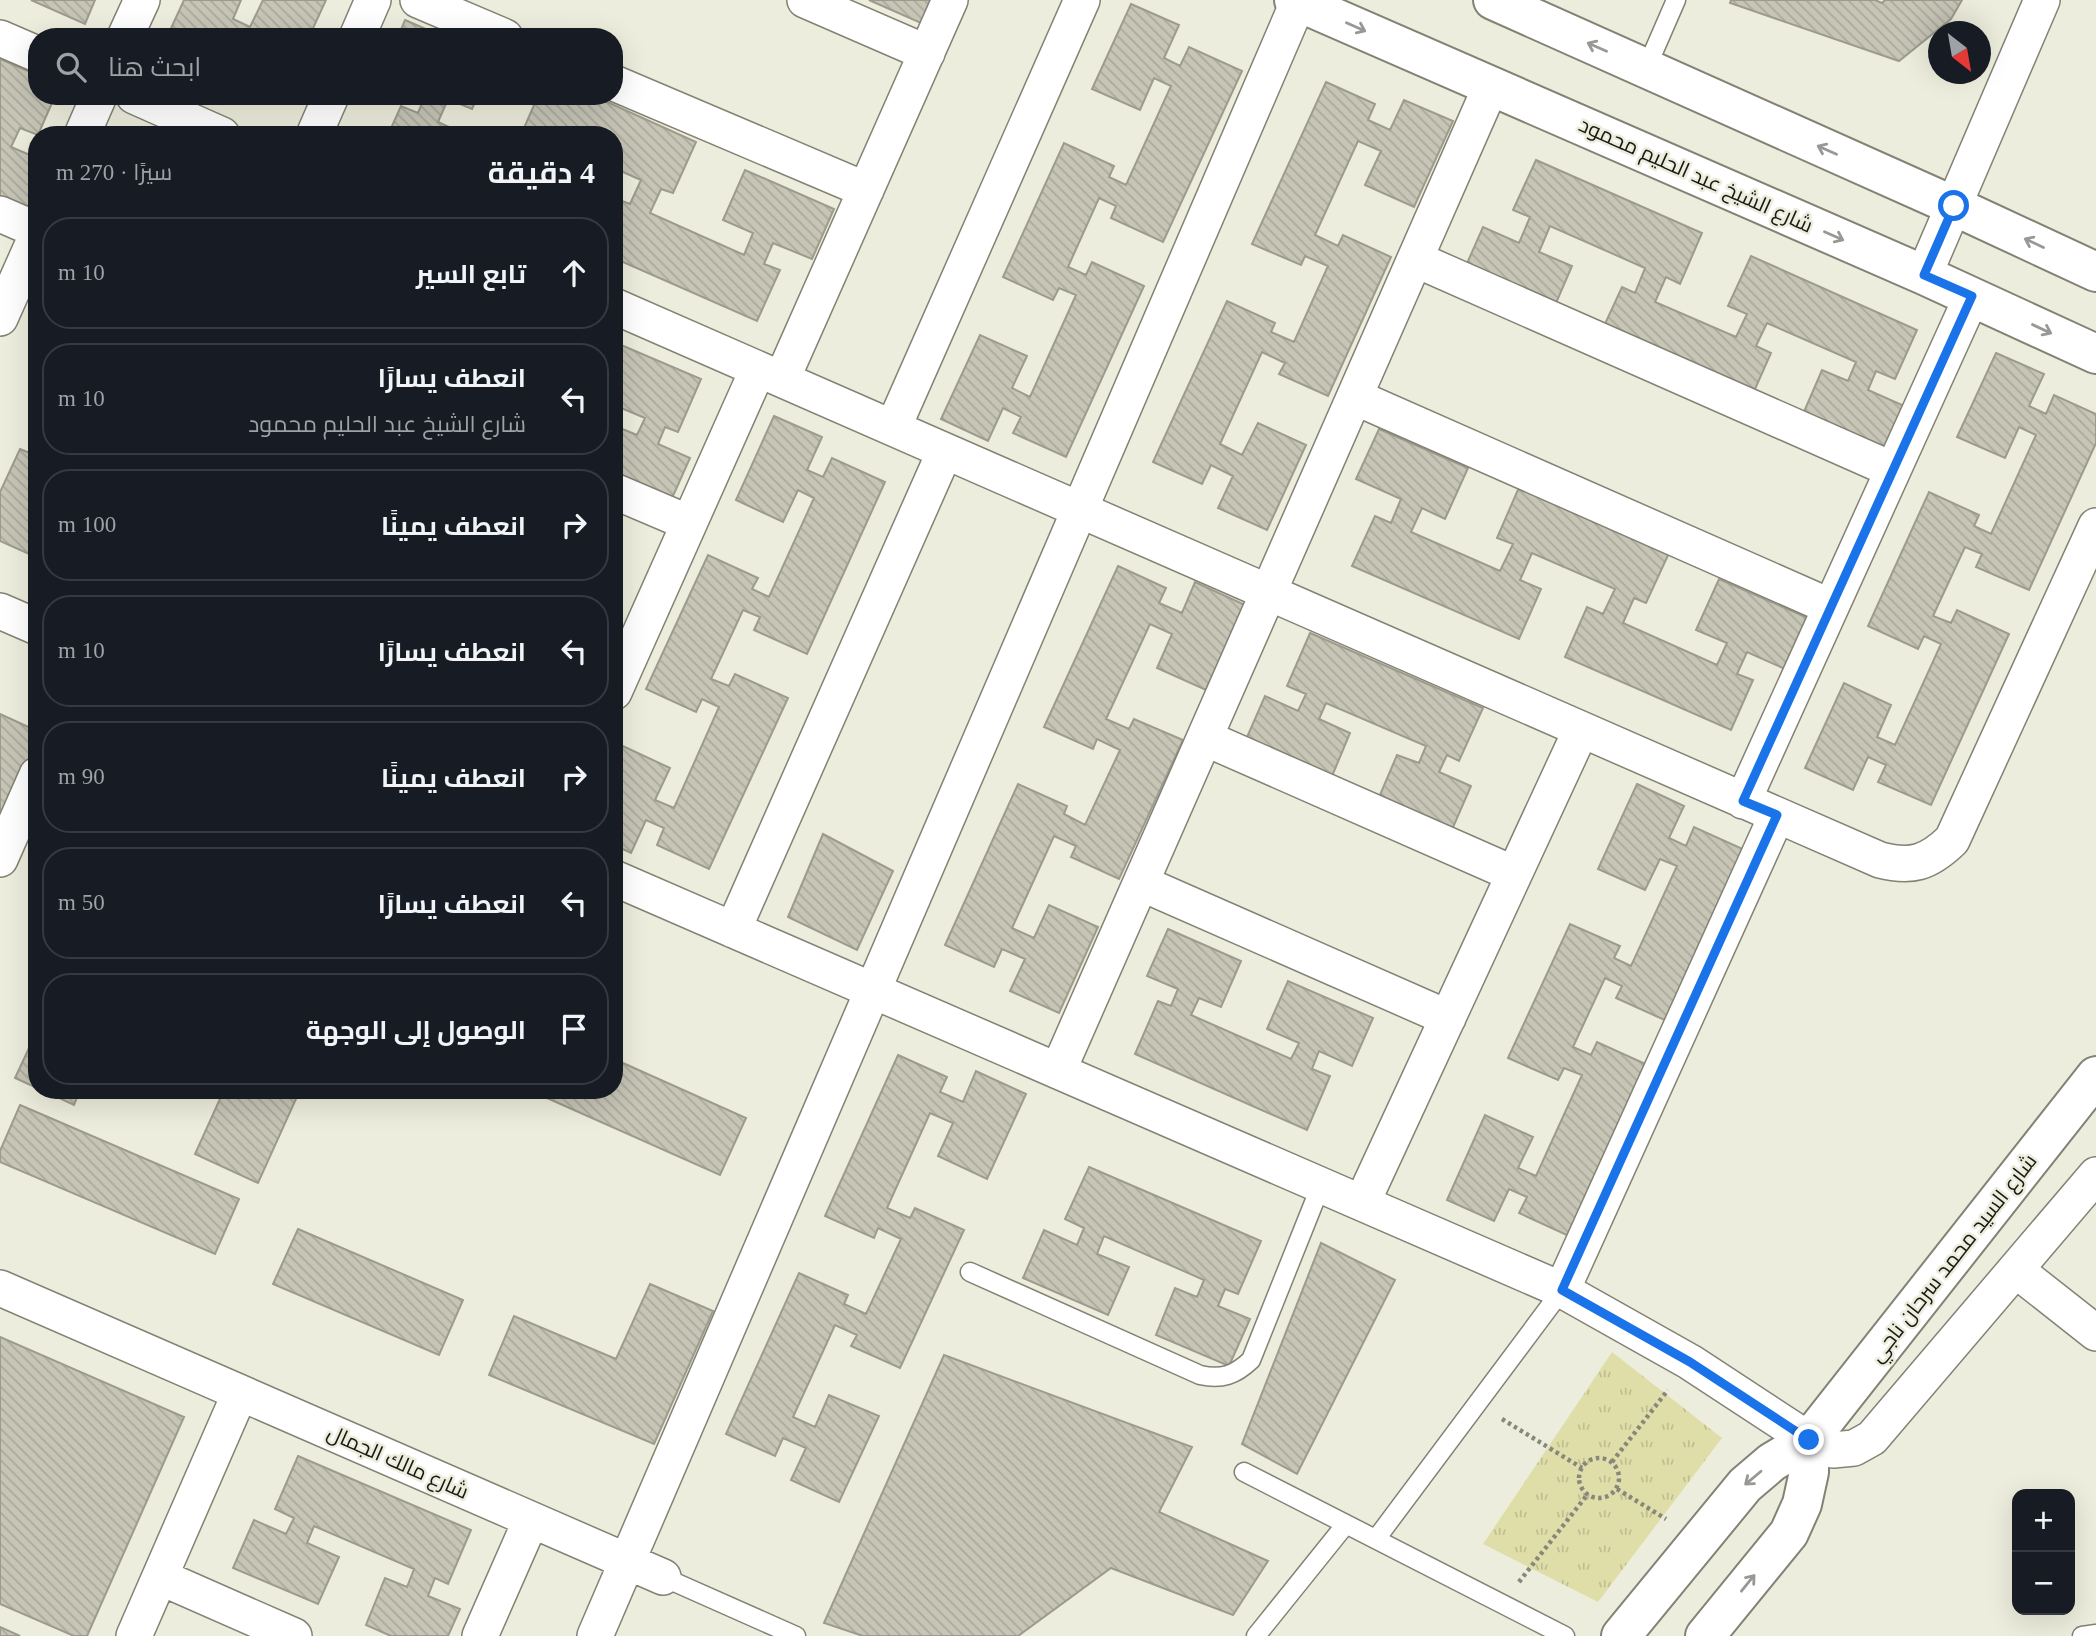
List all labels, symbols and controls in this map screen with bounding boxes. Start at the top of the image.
one-way arrow [1345,21,1367,34]
north arrow [1928,21,1991,84]
search box [28,28,623,105]
one-way arrow [1587,40,1608,53]
icon: search [52,48,90,86]
text: ابحث هنا [108,53,201,82]
street label: شارع الشيخ عبد الحليم محمود [1575,112,1817,239]
one-way arrow [1817,143,1838,156]
text: 4 دقيقة [488,156,595,189]
text: سيرًا · 270 m [56,160,172,185]
route start [1938,190,1969,221]
one-way arrow [1823,230,1845,243]
one-way arrow [2024,236,2045,250]
icon: ahead [555,254,593,292]
text: 10 m [58,260,105,285]
text: تابع السير [416,260,526,289]
one-way arrow [2031,323,2052,336]
text: انعطف يسارًا [378,364,526,393]
icon: left [555,380,593,418]
text: 10 m [58,386,105,411]
text: شارع الشيخ عبد الحليم محمود [248,412,526,437]
icon: right [555,506,593,544]
text: 100 m [58,512,116,537]
text: انعطف يمينًا [381,512,526,541]
icon: left [555,632,593,670]
text: 10 m [58,638,105,663]
text: انعطف يسارًا [378,638,526,667]
icon: right [555,758,593,796]
text: 90 m [58,764,105,789]
text: انعطف يمينًا [381,764,526,793]
icon: left [555,884,593,922]
text: 50 m [58,890,105,915]
text: انعطف يسارًا [378,890,526,919]
icon: arrive [555,1010,593,1048]
text: الوصول إلى الوجهة [306,1016,526,1045]
street label: شارع السيد محمد سرحان ناجي [1864,1149,2045,1369]
street label: شارع مالك الجمال [323,1420,472,1506]
route end [1793,1424,1824,1455]
one-way arrow [1744,1470,1762,1486]
map controls [2012,1489,2075,1615]
button: + [2012,1489,2075,1552]
button: − [2012,1552,2075,1615]
one-way arrow [1740,1575,1756,1593]

